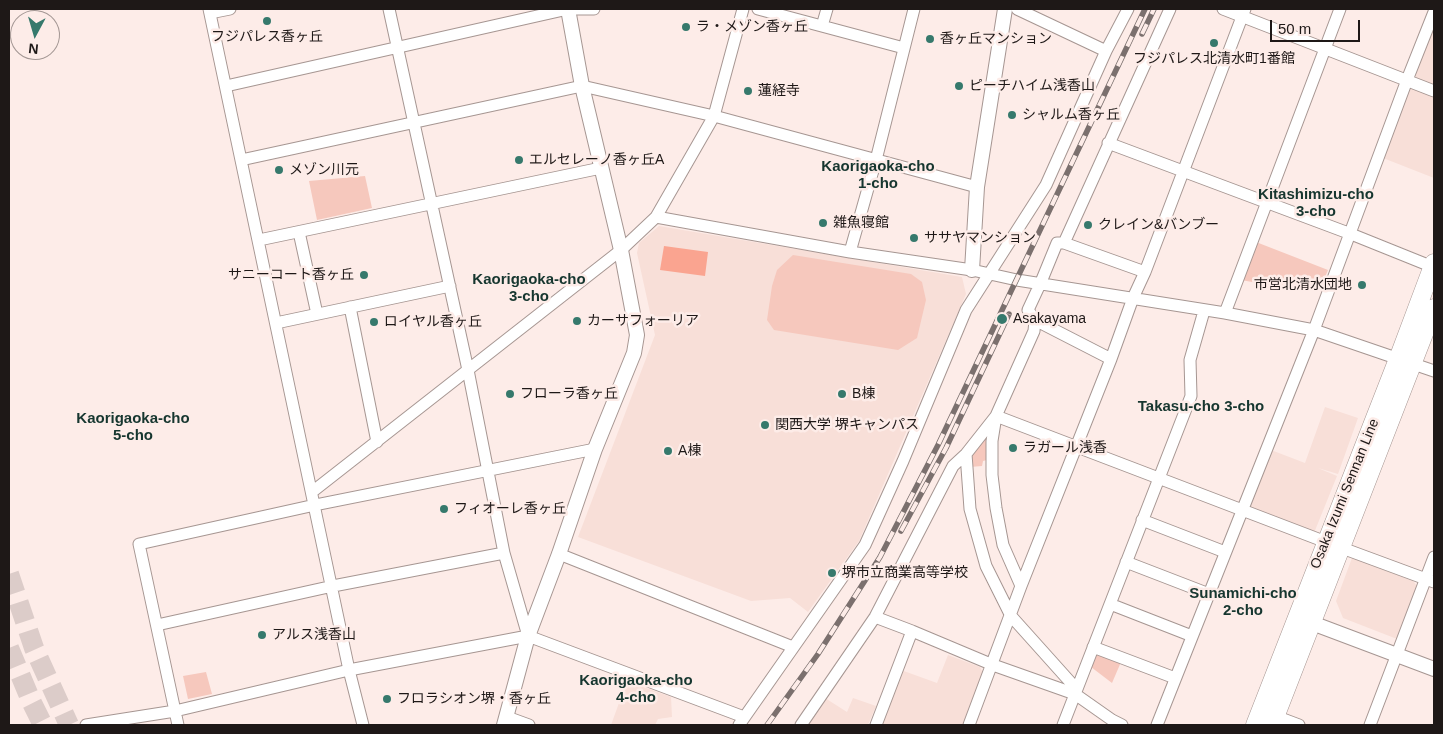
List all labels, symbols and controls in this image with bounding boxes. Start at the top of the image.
north arrow [10,10,60,60]
scale bar [1273,10,1363,42]
marker: フジパレス香ヶ丘 [261,15,273,27]
place label: ラ・メゾン香ヶ丘 [696,19,808,35]
text: 50 m [1278,20,1311,37]
marker: ラ・メゾン香ヶ丘 [680,21,692,33]
place label: フジパレス香ヶ丘 [211,29,323,45]
place label: 香ヶ丘マンション [940,31,1052,47]
marker: 香ヶ丘マンション [924,33,936,45]
marker: フジパレス北清水町1番館 [1208,37,1220,49]
text: N [28,40,39,57]
place label: フジパレス北清水町1番館 [1133,51,1295,67]
place label: ピーチハイム浅香山 [969,78,1095,94]
marker: ピーチハイム浅香山 [953,80,965,92]
place label: 蓮経寺 [758,83,800,99]
marker: 蓮経寺 [742,85,754,97]
place label: シャルム香ヶ丘 [1022,107,1120,123]
marker: シャルム香ヶ丘 [1006,109,1018,121]
place label: エルセレーノ香ヶ丘A [529,152,664,168]
marker: エルセレーノ香ヶ丘A [513,154,525,166]
district label: Kaorigaoka-cho 1-cho [821,158,935,193]
place label: メゾン川元 [289,162,359,178]
marker: メゾン川元 [273,164,285,176]
district label: Kitashimizu-cho 3-cho [1258,186,1374,221]
place label: 雑魚寝館 [833,215,889,231]
marker: 雑魚寝館 [817,217,829,229]
place label: クレイン&バンブー [1098,217,1219,233]
marker: クレイン&バンブー [1082,219,1094,231]
place label: ササヤマンション [924,230,1036,246]
marker: ササヤマンション [908,232,920,244]
place label: サニーコート香ヶ丘 [228,267,354,283]
marker: サニーコート香ヶ丘 [358,269,370,281]
district label: Kaorigaoka-cho 3-cho [472,271,586,306]
place label: 市営北清水団地 [1254,277,1352,293]
marker: 市営北清水団地 [1356,279,1368,291]
place label: Asakayama [1013,311,1086,327]
marker: Asakayama [995,312,1009,326]
place label: カーサフォーリア [587,313,699,329]
place label: ロイヤル香ヶ丘 [384,314,482,330]
marker: カーサフォーリア [571,315,583,327]
marker: ロイヤル香ヶ丘 [368,316,380,328]
place label: フローラ香ヶ丘 [520,386,618,402]
place label: B棟 [852,386,875,402]
marker: フローラ香ヶ丘 [504,388,516,400]
marker: B棟 [836,388,848,400]
district label: Takasu-cho 3-cho [1138,398,1264,416]
district label: Kaorigaoka-cho 5-cho [76,410,190,445]
place label: 関西大学 堺キャンパス [775,417,919,433]
street label: Osaka Izumi Sennan Line [1307,417,1383,571]
marker: 関西大学 堺キャンパス [759,419,771,431]
place label: ラガール浅香 [1023,440,1107,456]
marker: ラガール浅香 [1007,442,1019,454]
place label: A棟 [678,443,701,459]
marker: A棟 [662,445,674,457]
place label: フィオーレ香ヶ丘 [454,501,566,517]
marker: フィオーレ香ヶ丘 [438,503,450,515]
place label: 堺市立商業高等学校 [842,565,968,581]
marker: 堺市立商業高等学校 [826,567,838,579]
district label: Sunamichi-cho 2-cho [1189,585,1297,620]
place label: アルス浅香山 [272,627,356,643]
marker: アルス浅香山 [256,629,268,641]
district label: Kaorigaoka-cho 4-cho [579,672,693,707]
place label: フロラシオン堺・香ヶ丘 [397,691,551,707]
marker: フロラシオン堺・香ヶ丘 [381,693,393,705]

